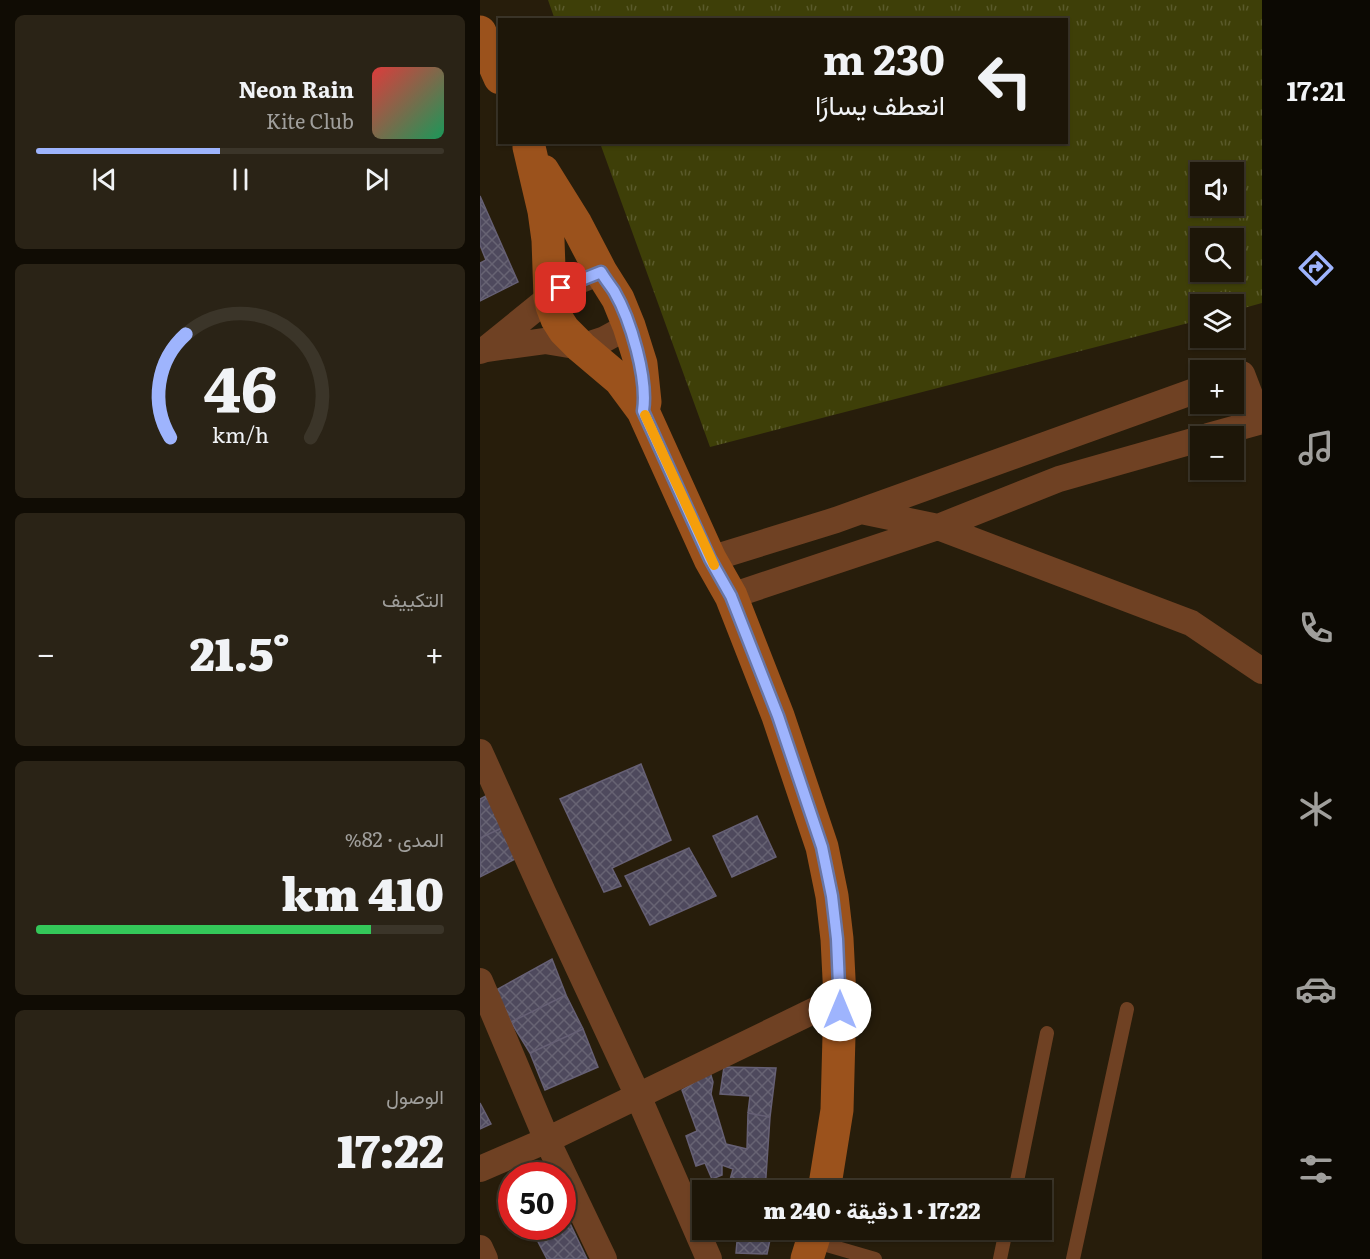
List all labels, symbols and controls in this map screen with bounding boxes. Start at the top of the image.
text: 230 m [823,26,945,88]
icon: left [966,42,1044,120]
text: 17:21 [1286,69,1346,109]
text: Neon Rain [238,72,354,105]
text: انعطف يسارًا [815,83,945,123]
text: Kite Club [266,105,354,135]
map controls [1190,162,1244,480]
button: sound [1190,162,1244,216]
icon: previous [88,163,121,196]
icon: pause [224,163,257,196]
icon: next [360,163,393,196]
button: search [1190,228,1244,282]
icon: directions [1295,247,1337,289]
pin [535,262,586,313]
icon: arrive [544,271,577,304]
button: layers [1190,294,1244,348]
text: 46 [203,339,277,431]
button: + [1190,360,1244,414]
text: km/h [211,418,269,450]
button: − [1190,426,1244,480]
icon: music [1295,427,1337,469]
text: التكييف [382,583,444,613]
icon: phone [1295,607,1337,649]
text: 21.5° [190,618,290,685]
text: − [36,627,55,676]
text: + [425,627,444,676]
icon: climate [1295,788,1337,830]
text: المدى · 82% [345,823,444,853]
text: 410 km [282,858,444,925]
icon: car [1295,968,1337,1010]
position arrow [808,978,872,1042]
text: الوصول [386,1080,444,1110]
text: 17:22 [337,1115,444,1182]
icon: filters [1295,1148,1337,1190]
speed limit sign: 50 [498,1162,576,1240]
text: 17:22 · 1 دقيقة · 240 m [764,1193,980,1226]

